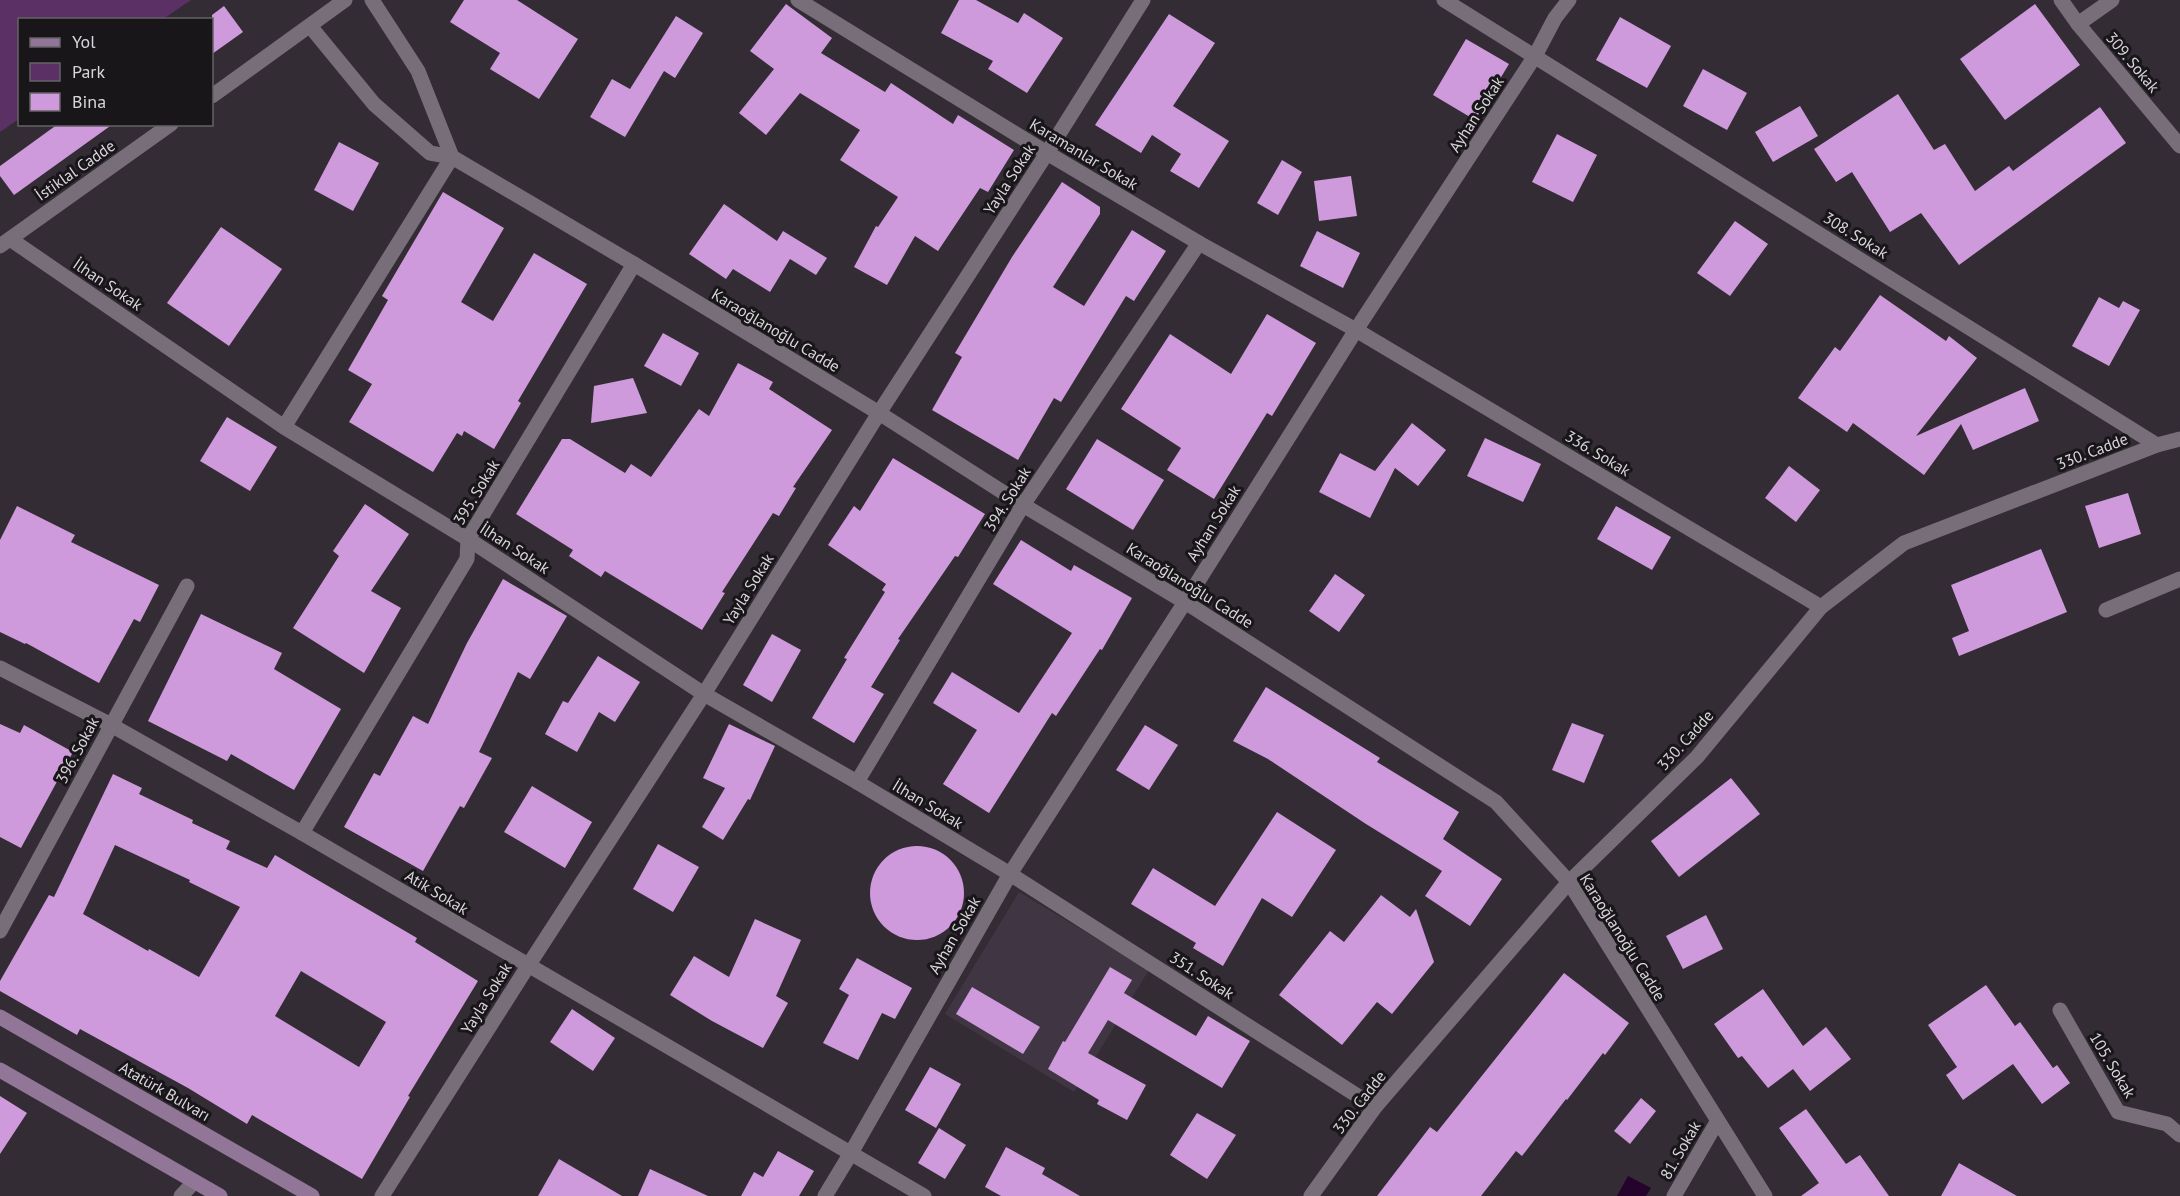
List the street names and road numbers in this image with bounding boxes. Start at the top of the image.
street label: 309. Sokak [2102,28,2164,97]
street label: Ayhan Sokak [1444,72,1508,156]
street label: Karamanlar Sokak [1026,114,1142,194]
street label: İstiklal Cadde [31,135,119,205]
street label: Yayla Sokak [979,140,1039,218]
street label: 308. Sokak [1820,207,1893,263]
street label: İlhan Sokak [69,254,147,315]
street label: Karaoğlanoğlu Cadde [708,284,844,376]
street label: 336. Sokak [1562,426,1635,481]
street label: 330. Cadde [2054,428,2130,474]
street label: 395. Sokak [449,455,504,528]
street label: 394. Sokak [979,462,1035,535]
street label: Ayhan Sokak [1182,481,1245,565]
street label: İlhan Sokak [476,518,554,578]
street label: Karaoğlanoğlu Cadde [1123,538,1257,632]
street label: Yayla Sokak [718,549,778,628]
street label: 330. Cadde [1653,706,1717,774]
street label: 396. Sokak [51,713,103,787]
street label: İlhan Sokak [889,775,967,833]
street label: Atik Sokak [402,865,473,919]
street label: Karaoğlanoğlu Cadde [1576,870,1670,1004]
street label: Ayhan Sokak [924,892,984,977]
street label: 351. Sokak [1166,947,1238,1003]
street label: Yayla Sokak [456,958,516,1037]
street label: 105. Sokak [2086,1029,2141,1102]
street label: Atatürk Bulvarı [116,1057,214,1125]
street label: 330. Cadde [1328,1066,1390,1138]
street label: 81. Sokak [1655,1117,1705,1183]

